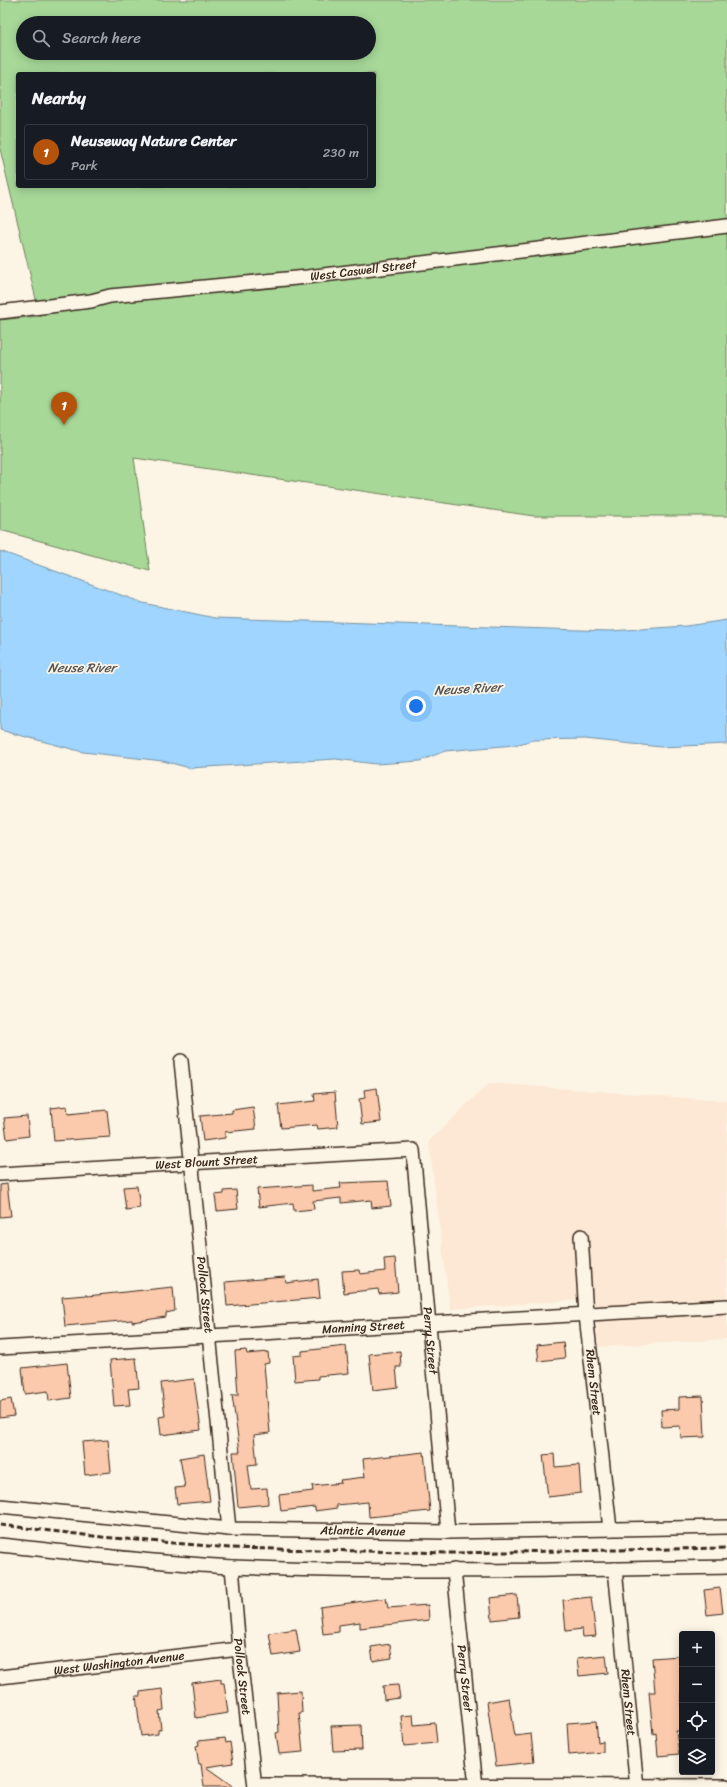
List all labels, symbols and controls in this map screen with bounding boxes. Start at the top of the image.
search box [16,16,376,60]
text: Search here [62,25,141,51]
icon: search [30,27,52,49]
text: Nearby [32,83,86,113]
text: Neuseway Nature Center [71,128,236,154]
text: 1 [43,141,49,164]
text: 230 m [323,141,359,164]
text: Park [71,154,98,177]
street label: West Caswell Street [309,253,419,288]
pin: 1 [51,392,77,425]
water label: Neuse River [48,656,119,679]
water label: Neuse River [434,675,505,702]
your location [406,696,426,716]
street label: West Blount Street [155,1148,259,1176]
street label: Pollock Street [190,1255,220,1334]
street label: Perry Street [416,1306,445,1376]
street label: Manning Street [321,1314,406,1340]
street label: Rhem Street [579,1348,608,1417]
street label: Atlantic Avenue [319,1519,406,1542]
map controls [679,1631,715,1775]
button: + [679,1631,715,1667]
street label: Pollock Street [227,1637,258,1716]
street label: West Washington Avenue [53,1644,186,1682]
street label: Perry Street [451,1644,479,1714]
button: − [679,1667,715,1703]
street label: Rhem Street [614,1668,643,1737]
button: locate [679,1703,715,1739]
button: layers [679,1739,715,1775]

